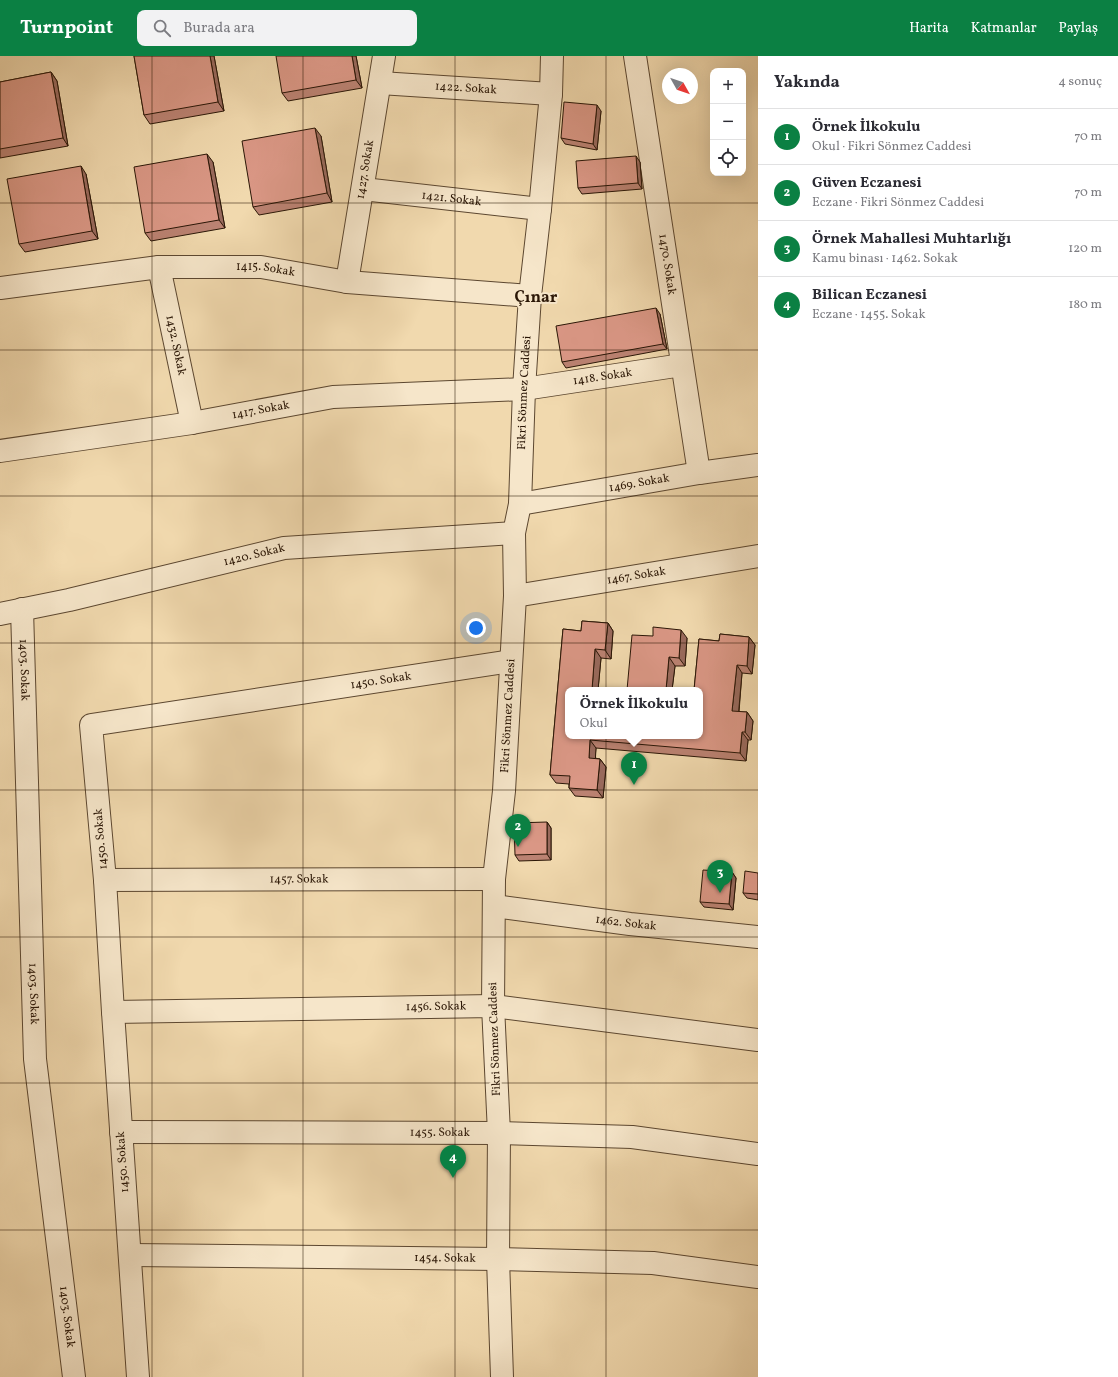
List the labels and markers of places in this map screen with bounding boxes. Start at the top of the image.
pin: 1 [621,752,647,785]
pin: 2 [505,814,531,847]
pin: 3 [707,860,733,893]
pin: 4 [440,1145,466,1178]

